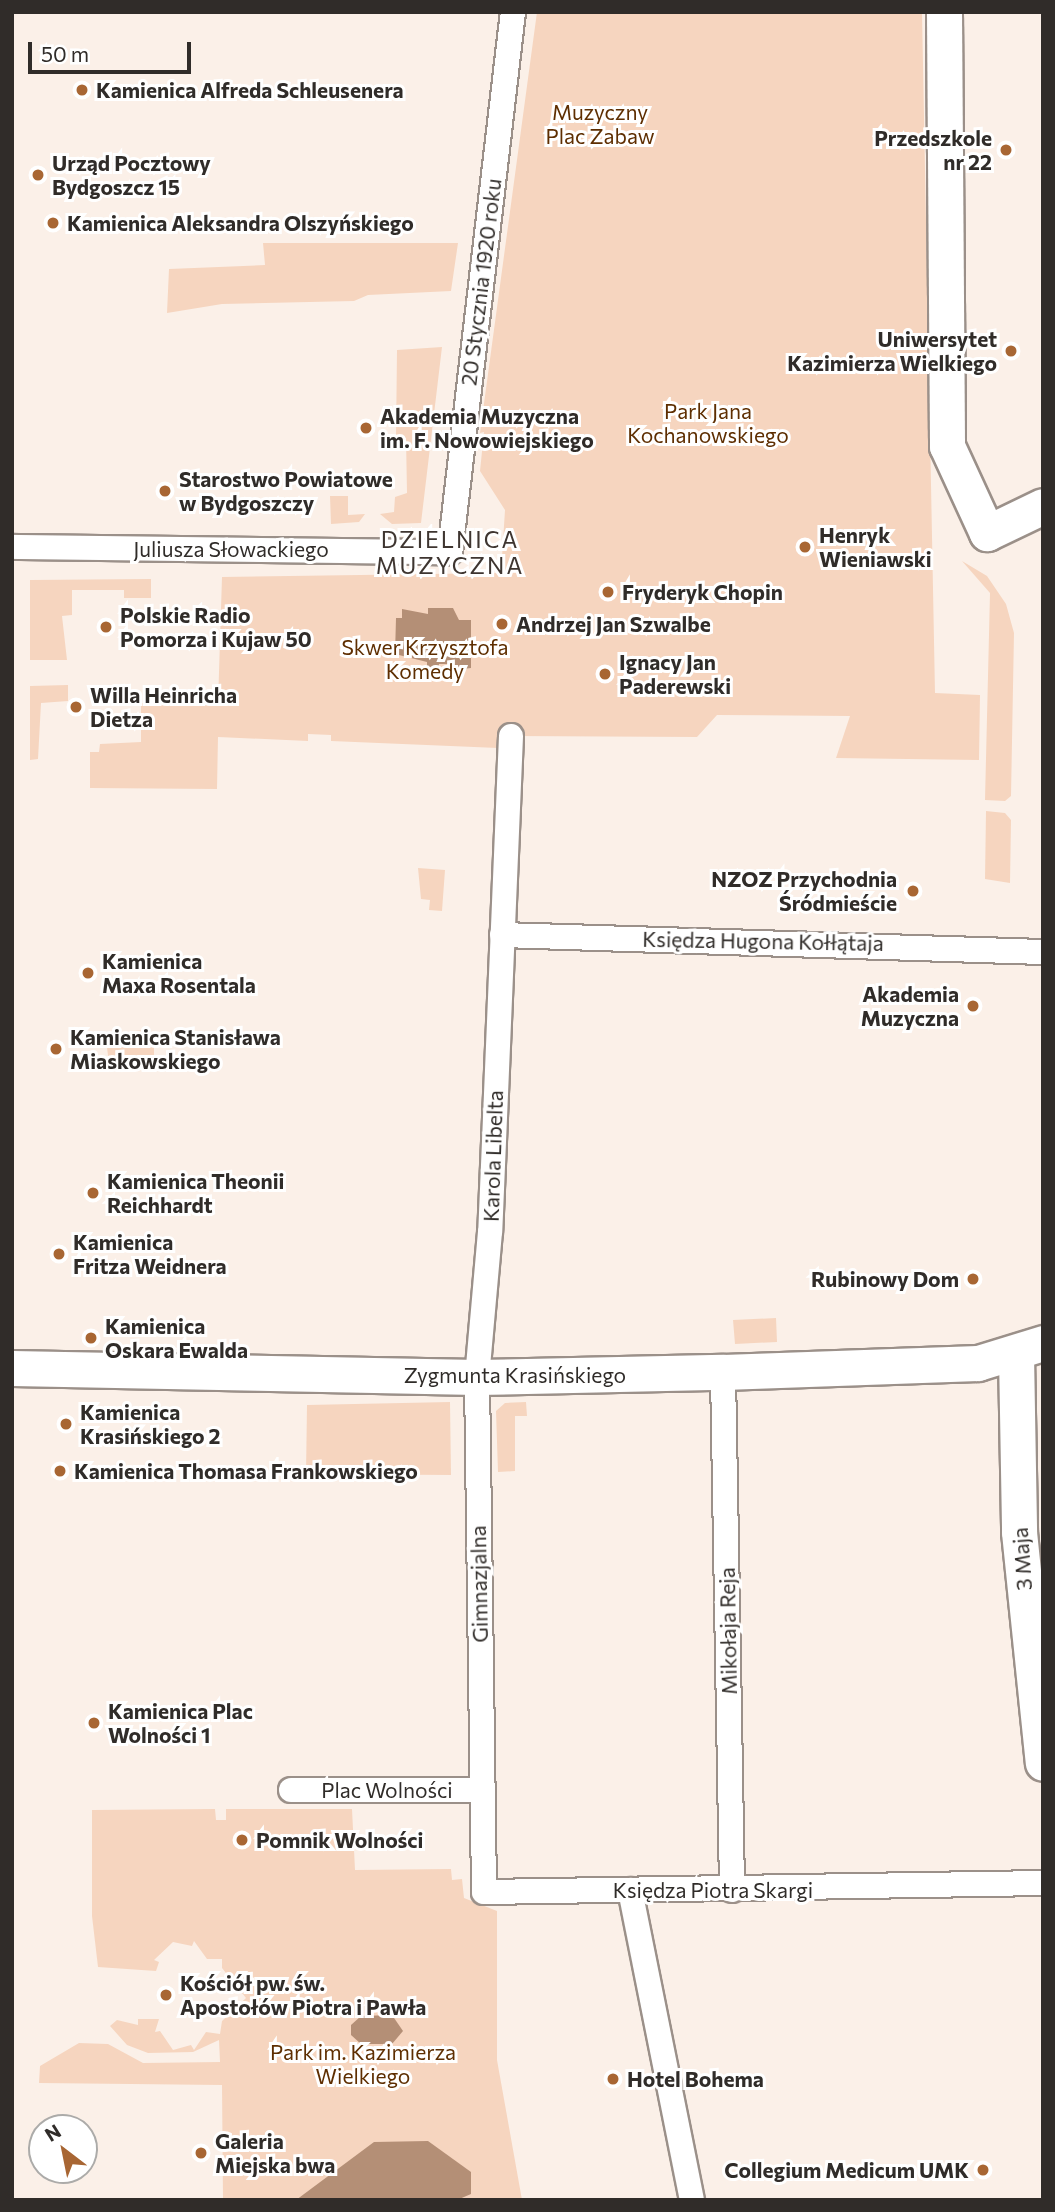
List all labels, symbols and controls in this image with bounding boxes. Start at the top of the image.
scale bar [32,28,194,72]
text: 50 m [41,41,89,66]
place label: Kamienica Alfreda Schleusenera [96,77,404,103]
marker: Kamienica Alfreda Schleusenera [74,82,90,98]
park label: Muzyczny Plac Zabaw [546,99,654,149]
place label: Przedszkole nr 22 [874,125,992,175]
marker: Przedszkole nr 22 [998,142,1014,158]
place label: Urząd Pocztowy Bydgoszcz 15 [52,150,211,200]
marker: Urząd Pocztowy Bydgoszcz 15 [30,167,46,183]
street label: 20 Stycznia 1920 roku [456,177,506,387]
place label: Kamienica Aleksandra Olszyńskiego [67,210,414,236]
marker: Kamienica Aleksandra Olszyńskiego [45,215,61,231]
place label: Uniwersytet Kazimierza Wielkiego [787,326,997,376]
marker: Uniwersytet Kazimierza Wielkiego [1003,343,1019,359]
park label: Park Jana Kochanowskiego [627,398,789,448]
place label: Akademia Muzyczna im. F. Nowowiejskiego [380,403,594,453]
marker: Akademia Muzyczna im. F. Nowowiejskiego [358,420,374,436]
place label: Starostwo Powiatowe w Bydgoszczy [179,466,393,516]
marker: Starostwo Powiatowe w Bydgoszczy [157,483,173,499]
place label: Henryk Wieniawski [819,522,932,572]
district label: DZIELNICA MUZYCZNA [377,525,523,579]
street label: Juliusza Słowackiego [133,536,329,562]
marker: Henryk Wieniawski [797,539,813,555]
place label: Fryderyk Chopin [622,579,783,605]
marker: Fryderyk Chopin [600,584,616,600]
place label: Polskie Radio Pomorza i Kujaw 50 [120,602,312,652]
place label: Andrzej Jan Szwalbe [516,611,711,637]
marker: Andrzej Jan Szwalbe [494,616,510,632]
marker: Polskie Radio Pomorza i Kujaw 50 [98,619,114,635]
park label: Skwer Krzysztofa Komedy [341,634,509,684]
place label: Ignacy Jan Paderewski [619,649,731,699]
marker: Ignacy Jan Paderewski [597,666,613,682]
place label: Willa Heinricha Dietza [90,682,237,732]
marker: Willa Heinricha Dietza [68,699,84,715]
place label: NZOZ Przychodnia Śródmieście [711,866,897,916]
marker: NZOZ Przychodnia Śródmieście [903,881,923,901]
street label: Księdza Hugona Kołłątaja [642,926,884,956]
place label: Kamienica Maxa Rosentala [102,948,256,998]
marker: Kamienica Maxa Rosentala [80,965,96,981]
place label: Akademia Muzyczna [861,981,959,1031]
marker: Akademia Muzyczna [965,998,981,1014]
place label: Kamienica Stanisława Miaskowskiego [70,1024,281,1074]
marker: Kamienica Stanisława Miaskowskiego [48,1041,64,1057]
street label: Karola Libelta [478,1090,508,1222]
place label: Kamienica Theonii Reichhardt [107,1168,284,1218]
marker: Kamienica Theonii Reichhardt [85,1185,101,1201]
place label: Kamienica Fritza Weidnera [73,1229,227,1279]
marker: Kamienica Fritza Weidnera [51,1246,67,1262]
place label: Rubinowy Dom [811,1266,959,1292]
marker: Rubinowy Dom [965,1271,981,1287]
place label: Kamienica Oskara Ewalda [105,1313,248,1363]
marker: Kamienica Oskara Ewalda [83,1330,99,1346]
street label: Zygmunta Krasińskiego [404,1362,626,1388]
place label: Kamienica Krasińskiego 2 [80,1399,221,1449]
marker: Kamienica Krasińskiego 2 [58,1416,74,1432]
place label: Kamienica Thomasa Frankowskiego [74,1458,418,1484]
marker: Kamienica Thomasa Frankowskiego [52,1463,68,1479]
street label: Gimnazjalna [465,1525,493,1643]
street label: 3 Maja [1007,1527,1037,1591]
street label: Mikołaja Reja [714,1567,742,1695]
place label: Kamienica Plac Wolności 1 [108,1698,253,1748]
marker: Kamienica Plac Wolności 1 [86,1715,102,1731]
street label: Plac Wolności [321,1777,453,1803]
place label: Pomnik Wolności [256,1827,423,1853]
marker: Pomnik Wolności [234,1832,250,1848]
street label: Księdza Piotra Skargi [613,1877,813,1903]
place label: Kościół pw. św. Apostołów Piotra i Pawła [180,1970,426,2020]
marker: Kościół pw. św. Apostołów Piotra i Pawła [158,1987,174,2003]
park label: Park im. Kazimierza Wielkiego [270,2039,456,2089]
place label: Hotel Bohema [627,2066,764,2092]
marker: Hotel Bohema [605,2071,621,2087]
north arrow [28,2114,98,2184]
text: N [41,2119,65,2146]
place label: Galeria Miejska bwa [215,2128,335,2178]
marker: Galeria Miejska bwa [193,2145,209,2161]
place label: Collegium Medicum UMK [724,2157,969,2183]
marker: Collegium Medicum UMK [975,2162,991,2178]

